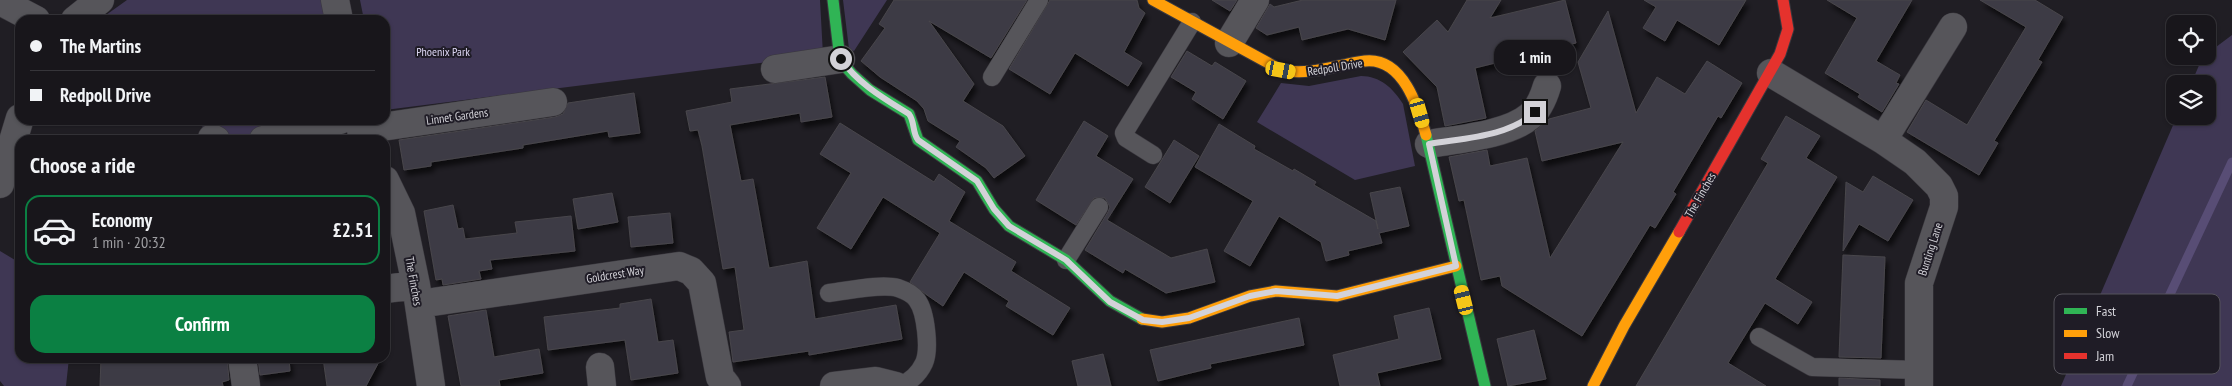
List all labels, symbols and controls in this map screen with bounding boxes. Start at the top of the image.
map controls [2166,15,2216,125]
button: locate [2166,15,2216,65]
text: The Martins [60,34,141,58]
callout: 1 min [1494,39,1576,74]
park label: Phoenix Park [416,44,470,59]
text: 1 min [1519,47,1551,67]
route start [830,48,852,70]
street label: Redpoll Drive [1306,55,1364,79]
car [1264,60,1297,80]
button: layers [2166,75,2216,125]
text: Redpoll Drive [60,83,151,107]
car [1408,97,1431,129]
route end [1524,101,1546,123]
street label: Linnet Gardens [425,104,489,128]
text: Choose a ride [30,151,135,179]
street label: The Finches [1681,170,1719,220]
icon: car [32,208,77,253]
text: Economy [92,208,152,232]
text: £2.51 [333,218,373,242]
street label: Bunting Lane [1914,221,1946,277]
text: 1 min · 20:32 [92,232,166,252]
street label: The Finches [402,255,426,307]
street label: Goldcrest Way [585,262,645,286]
car [1453,284,1474,316]
legend [2054,294,2220,374]
button: Confirm [30,295,375,353]
text: Fast [2096,302,2116,320]
text: Slow [2096,324,2120,342]
text: Jam [2095,347,2114,365]

